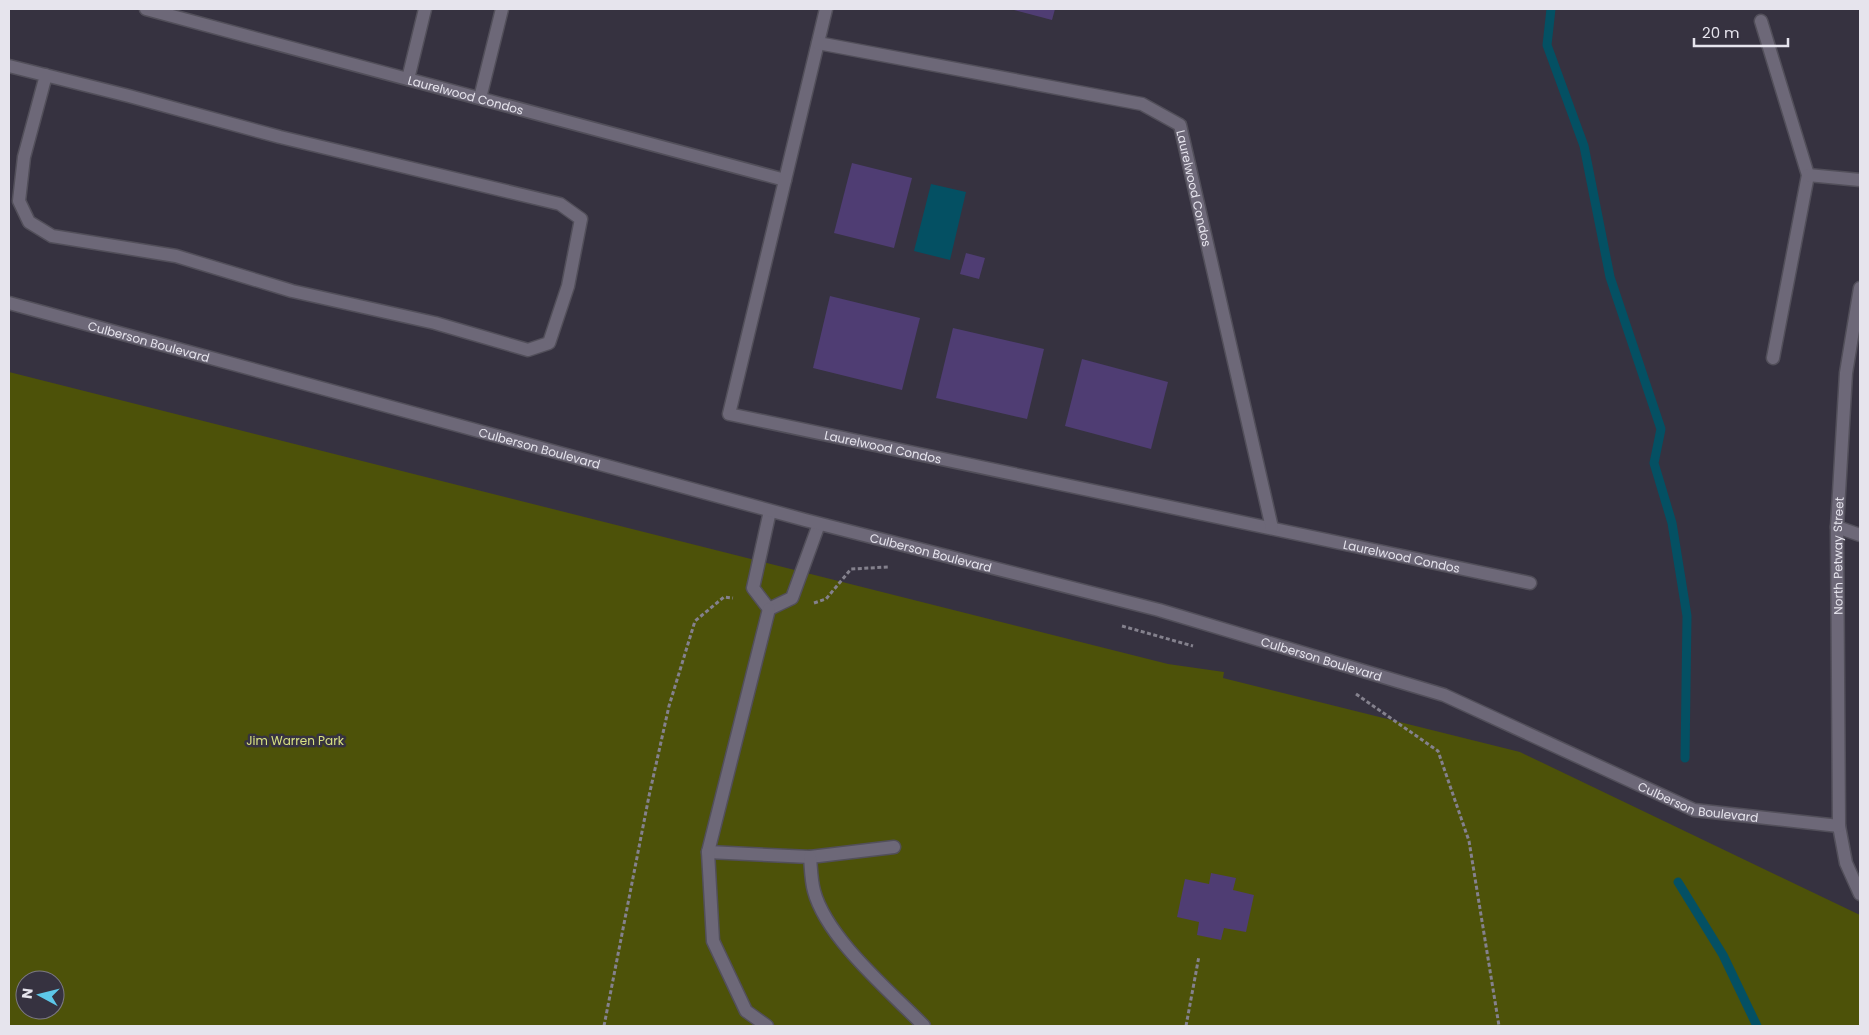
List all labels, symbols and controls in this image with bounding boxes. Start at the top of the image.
scale bar [1694,15,1788,47]
text: 20 m [1702,22,1740,43]
street label: Laurelwood Condos [406,71,526,118]
street label: Laurelwood Condos [1173,128,1216,248]
street label: Culberson Boulevard [86,316,212,366]
street label: Culberson Boulevard [477,423,602,472]
street label: Laurelwood Condos [823,426,943,467]
street label: North Petway Street [1828,496,1847,615]
street label: Culberson Boulevard [868,528,994,576]
street label: Laurelwood Condos [1342,535,1462,577]
street label: Culberson Boulevard [1259,632,1384,685]
park label: Jim Warren Park [246,732,345,749]
street label: Culberson Boulevard [1635,777,1759,826]
north arrow [15,970,65,1020]
text: N [17,987,38,1000]

